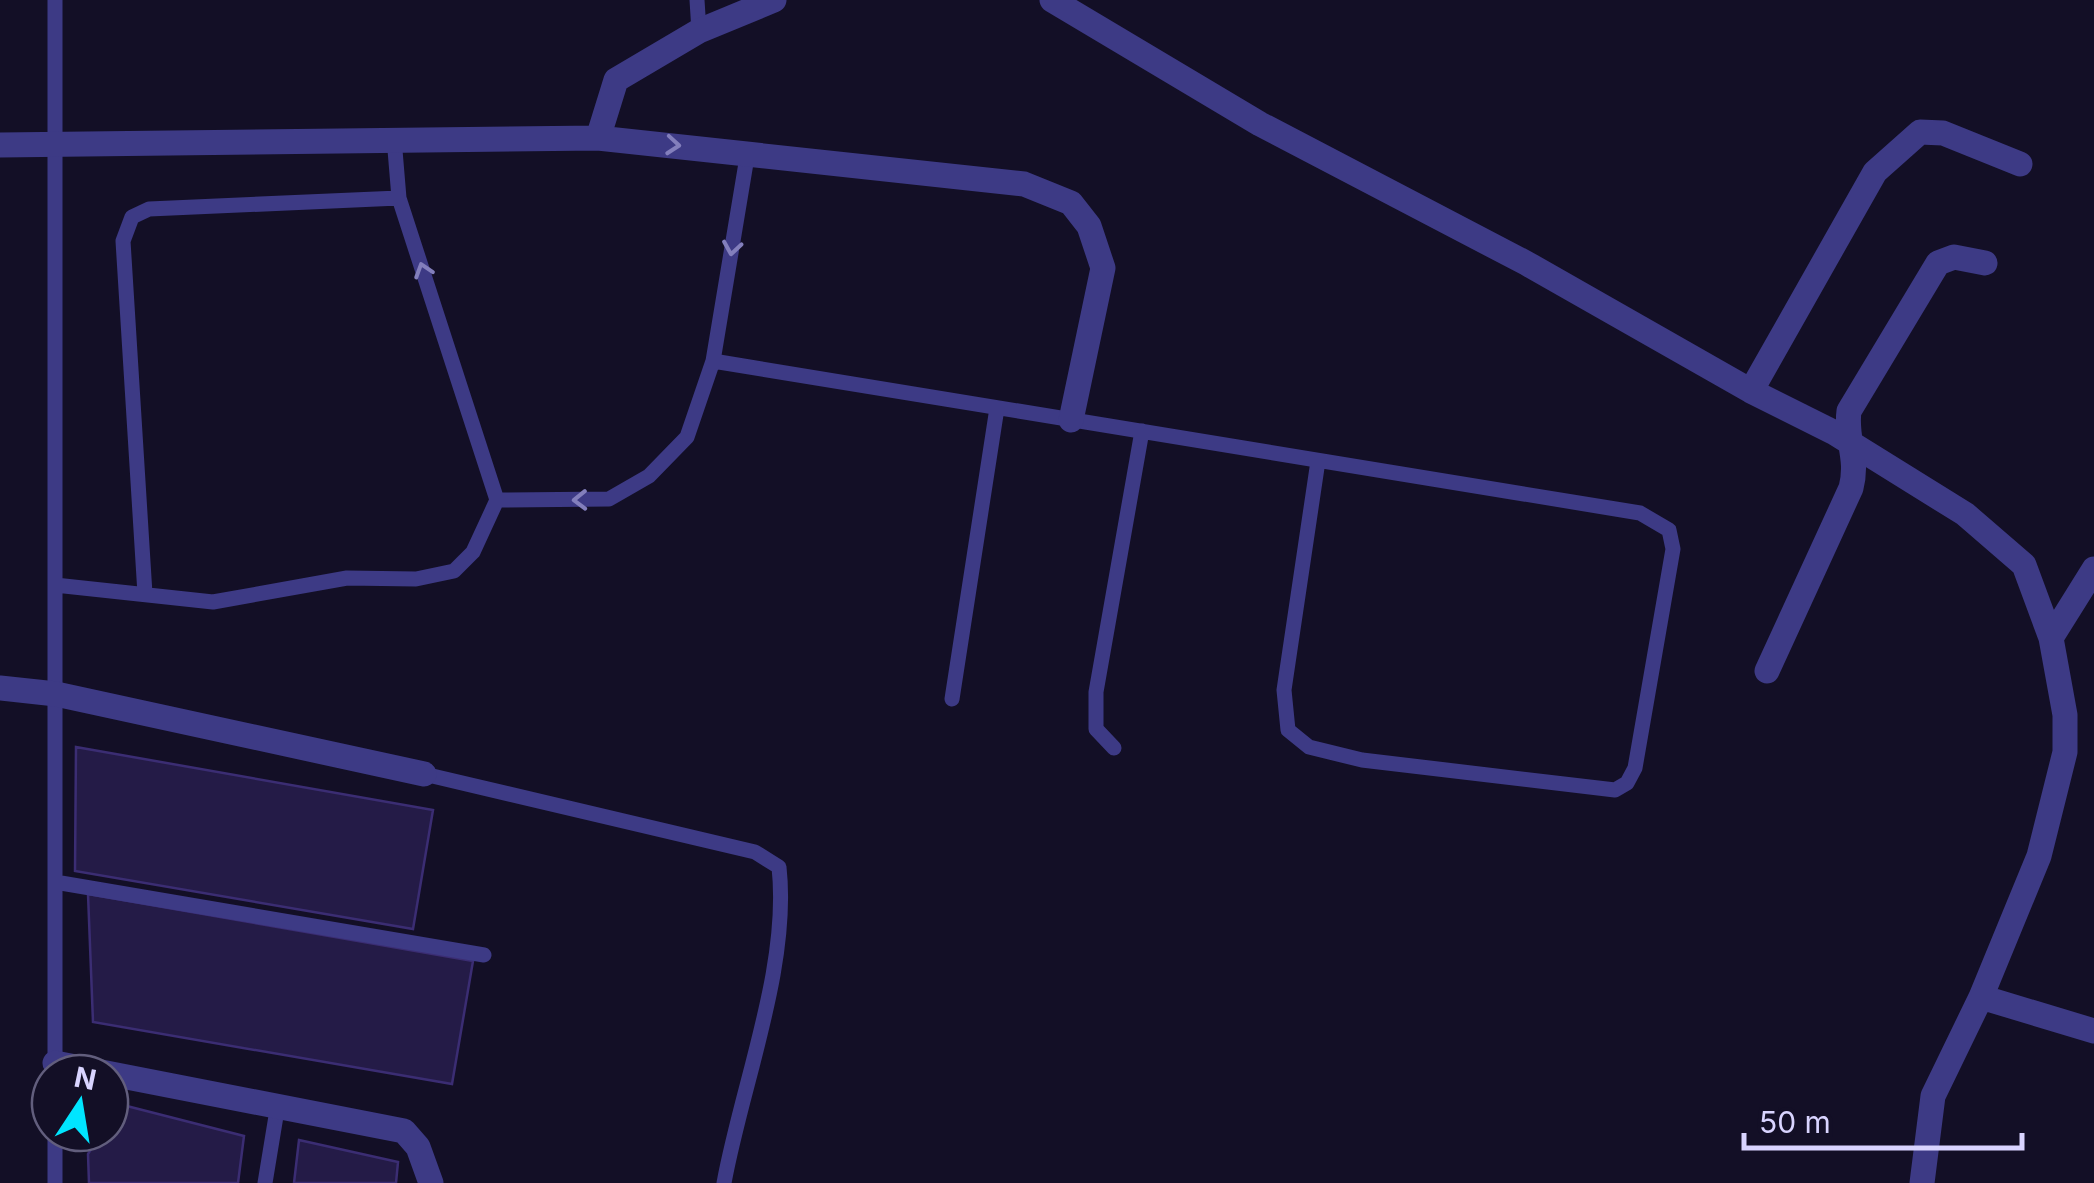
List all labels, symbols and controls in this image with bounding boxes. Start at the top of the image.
one-way arrow [665,133,681,155]
one-way arrow [722,239,743,256]
one-way arrow [414,262,434,279]
one-way arrow [572,489,588,510]
north arrow [30,1053,130,1153]
text: N [71,1060,99,1097]
scale bar [1744,1088,2022,1150]
text: 50 m [1759,1104,1831,1140]

